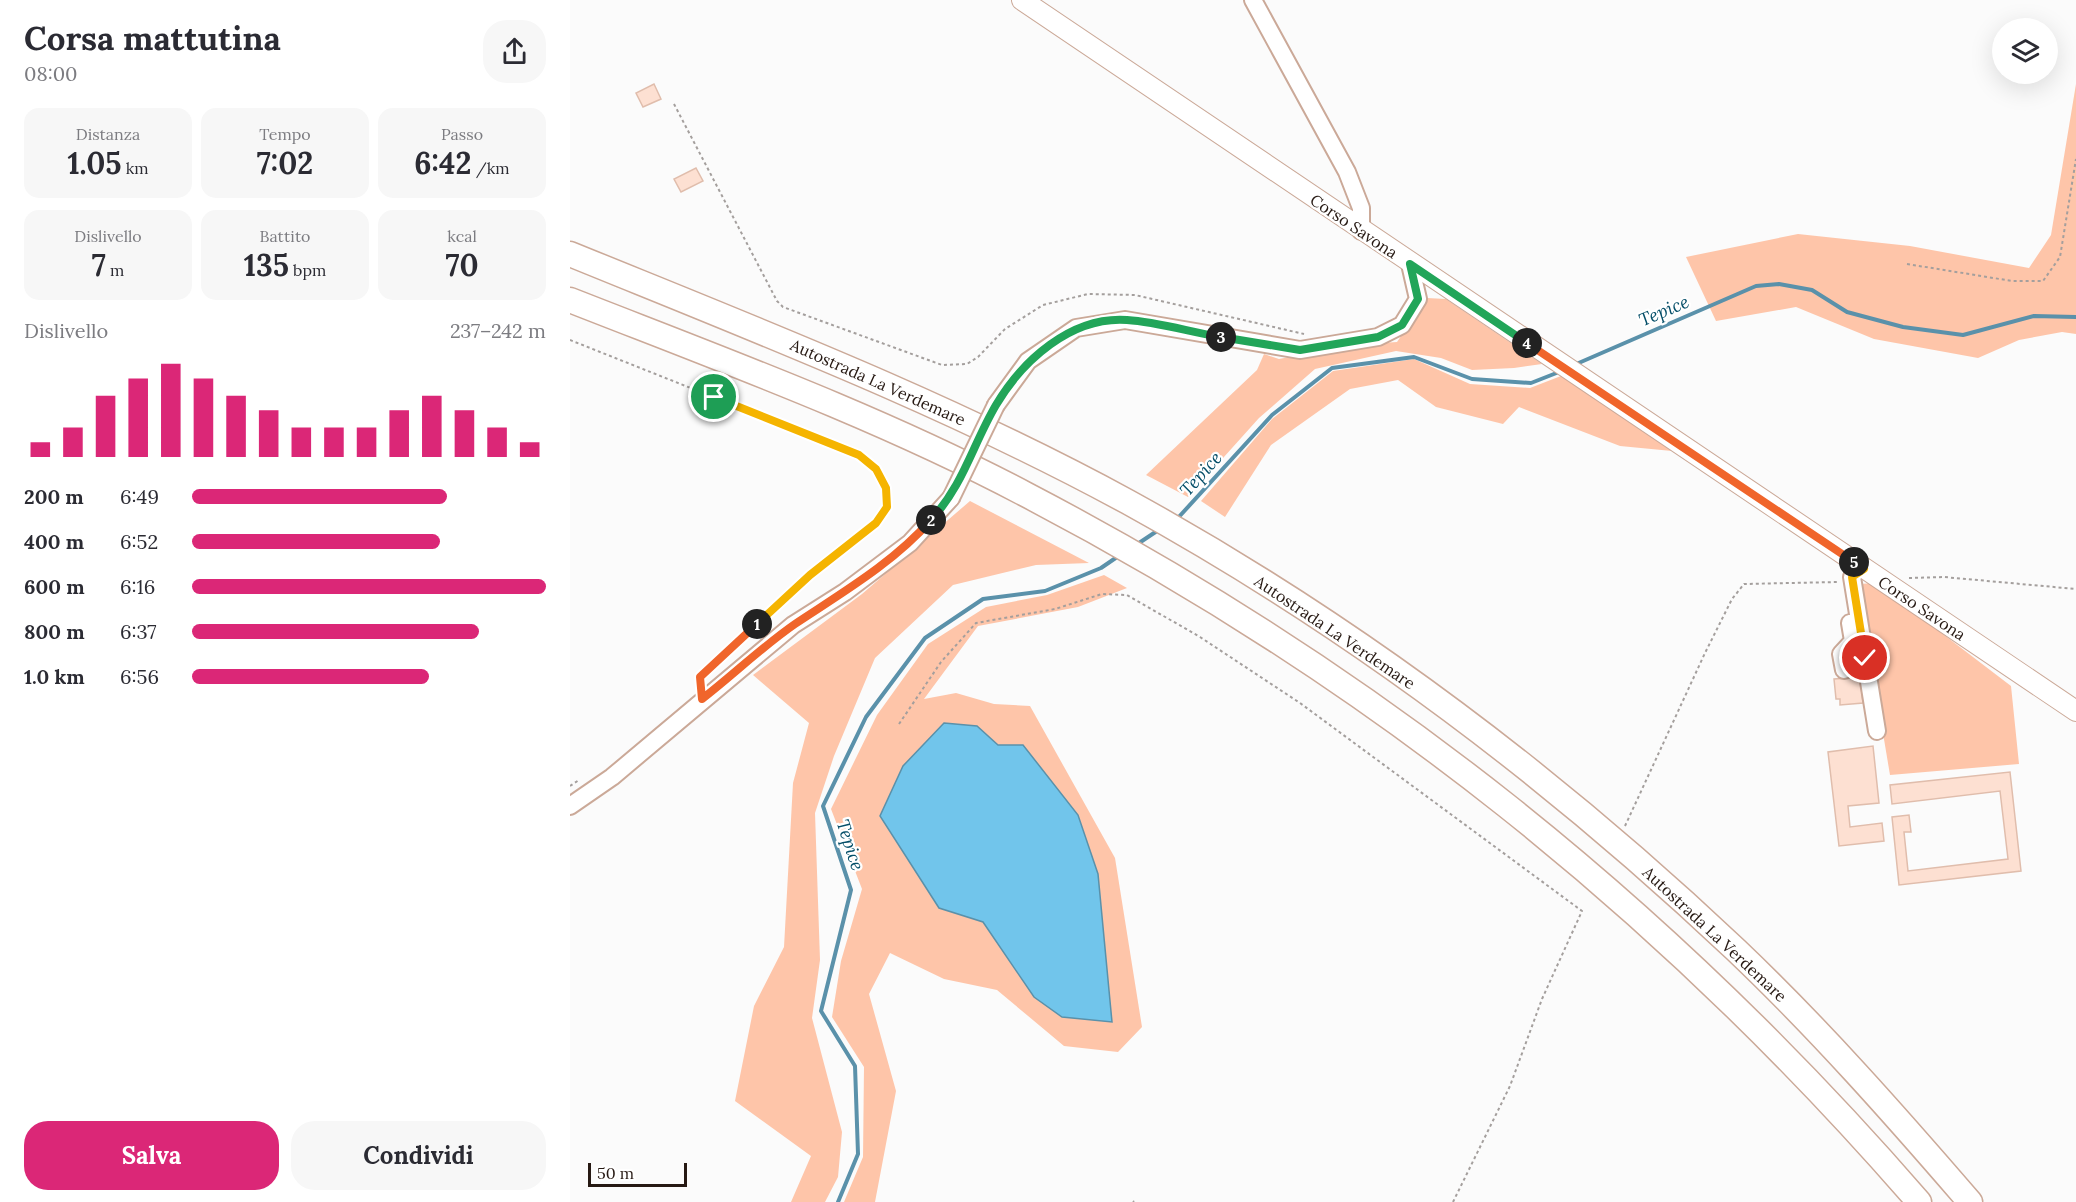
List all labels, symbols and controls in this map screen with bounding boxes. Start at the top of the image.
text: Corsa mattutina [24,17,281,59]
map controls [1992,18,2058,84]
button: layers [1992,18,2058,84]
button: share [483,20,546,83]
text: 08:00 [24,61,78,86]
text: Distanza [76,124,140,144]
text: Tempo [259,124,311,144]
text: Passo [441,124,483,144]
text: 1.05 [67,144,121,182]
text: 7:02 [257,144,313,182]
text: 6:42 [414,144,472,182]
text: km [121,158,149,178]
text: /km [472,158,510,178]
street label: Corso Savona [1307,189,1401,263]
text: Dislivello [74,226,142,246]
text: Battito [260,226,310,246]
text: kcal [447,226,477,246]
text: 7 [92,246,106,284]
text: 135 [244,246,289,284]
text: 70 [445,246,479,284]
text: m [106,260,124,280]
text: bpm [289,260,326,280]
water label: Tepice [1635,290,1692,331]
text: Dislivello [24,318,108,343]
text: 237–242 m [450,318,546,343]
pin: 3 [1206,322,1236,352]
text: 3 [1217,327,1225,347]
pin: 4 [1512,328,1542,358]
text: 4 [1523,333,1531,353]
street label: Autostrada La Verdemare [786,334,969,430]
pin [688,371,739,422]
icon: arrive [697,380,730,413]
water label: Tepice [1175,447,1227,501]
text: 200 m [24,484,84,509]
text: 6:49 [120,484,159,509]
pin: 2 [916,505,946,535]
text: 2 [927,510,935,530]
text: 400 m [24,529,84,554]
text: 6:52 [120,529,158,554]
pin: 5 [1839,547,1869,577]
text: 5 [1850,552,1858,572]
street label: Autostrada La Verdemare [1250,570,1419,693]
street label: Corso Savona [1875,571,1969,645]
text: 600 m [24,574,85,599]
text: 6:16 [120,574,155,599]
pin: 1 [742,609,772,639]
text: 1 [754,614,760,634]
text: 800 m [24,619,85,644]
text: 6:37 [120,619,156,644]
pin [1839,632,1890,683]
icon: check [1848,641,1881,674]
text: 1.0 km [24,664,85,689]
text: 6:56 [120,664,159,689]
water label: Tepice [831,816,870,873]
street label: Autostrada La Verdemare [1638,861,1791,1006]
button: Salva [24,1121,279,1190]
button: Condividi [291,1121,546,1190]
scale bar [588,1160,687,1188]
text: 50 m [597,1163,634,1183]

